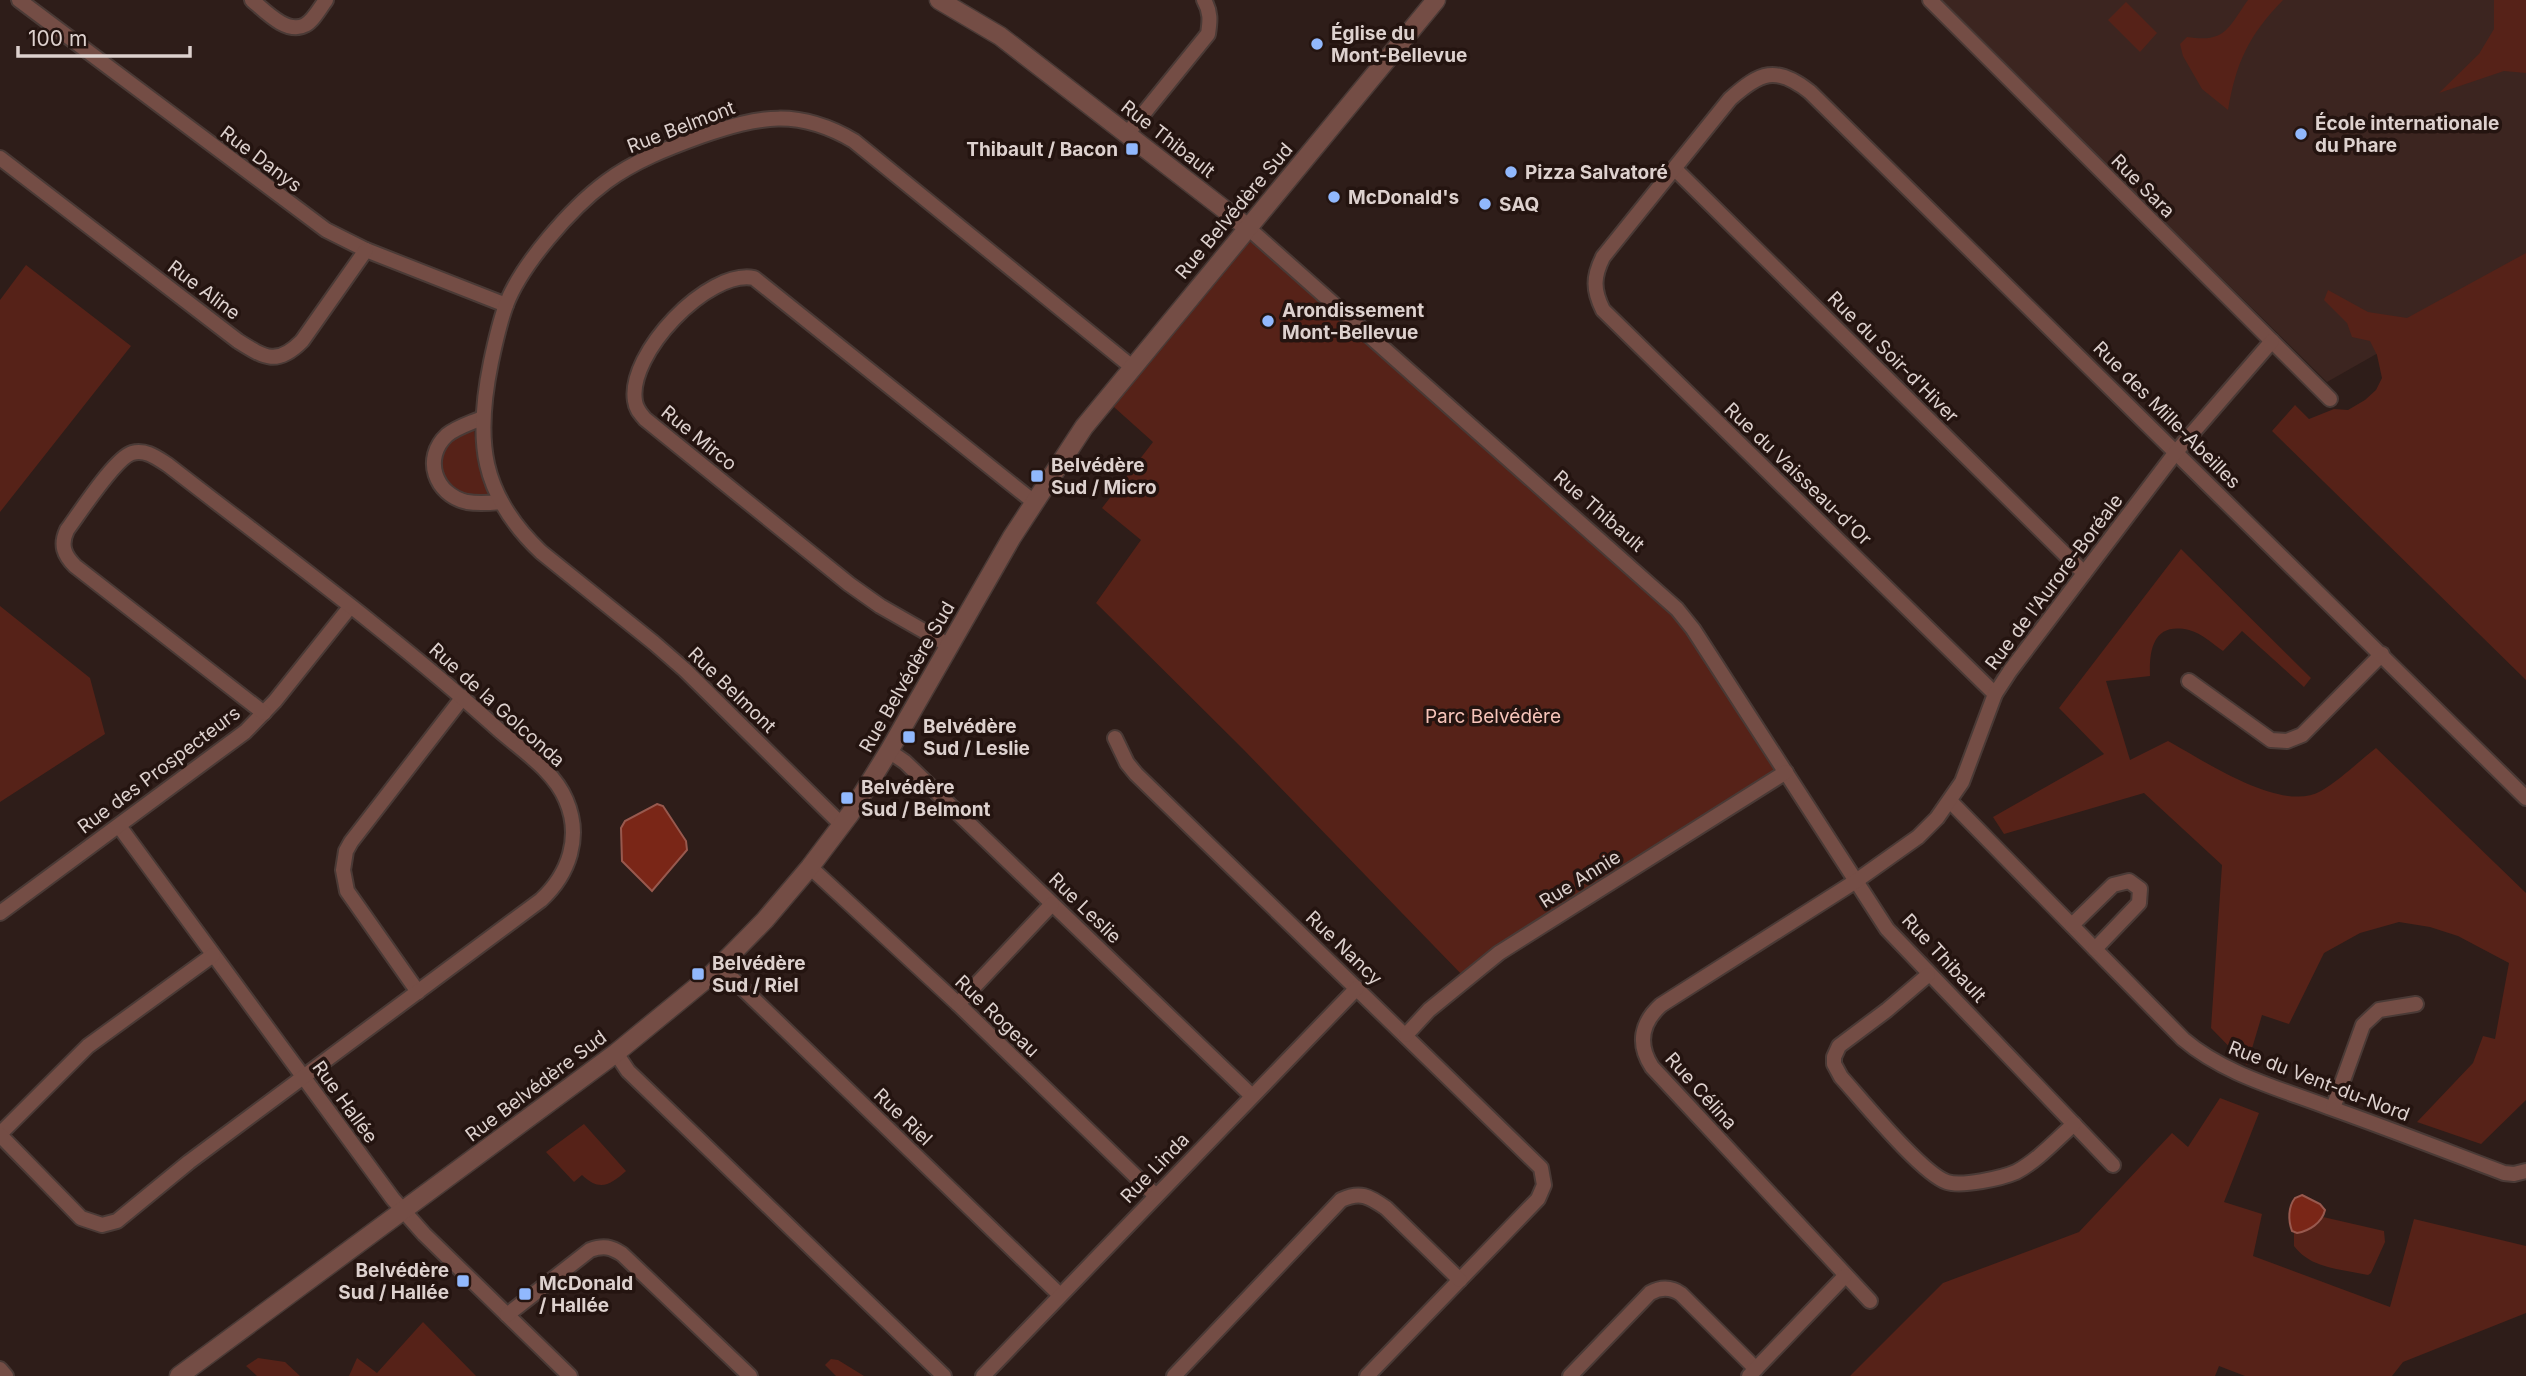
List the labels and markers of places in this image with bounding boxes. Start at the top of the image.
place label: Église du Mont-Bellevue [1331,22,1467,67]
marker: Église du Mont-Bellevue [1309,36,1325,52]
place label: École internationale du Phare [2315,112,2499,157]
marker: École internationale du Phare [2293,126,2309,142]
place label: Thibault / Bacon [966,138,1118,161]
marker: Thibault / Bacon [1124,141,1140,157]
place label: Pizza Salvatoré [1525,161,1668,184]
marker: Pizza Salvatoré [1503,164,1519,180]
place label: McDonald's [1348,186,1459,209]
marker: McDonald's [1326,189,1342,205]
place label: SAQ [1499,193,1539,216]
marker: SAQ [1477,196,1493,212]
place label: Arondissement Mont-Bellevue [1282,299,1424,344]
marker: Arondissement Mont-Bellevue [1260,313,1276,329]
place label: Belvédère Sud / Micro [1051,454,1157,499]
marker: Belvédère Sud / Micro [1029,468,1045,484]
place label: Belvédère Sud / Leslie [923,715,1030,760]
marker: Belvédère Sud / Leslie [901,729,917,745]
place label: Belvédère Sud / Belmont [861,776,990,821]
marker: Belvédère Sud / Belmont [839,790,855,806]
place label: Belvédère Sud / Riel [712,952,806,997]
marker: Belvédère Sud / Riel [690,966,706,982]
place label: Belvédère Sud / Hallée [338,1259,449,1304]
place label: McDonald / Hallée [539,1272,633,1317]
marker: Belvédère Sud / Hallée [455,1273,471,1289]
marker: McDonald / Hallée [517,1286,533,1302]

